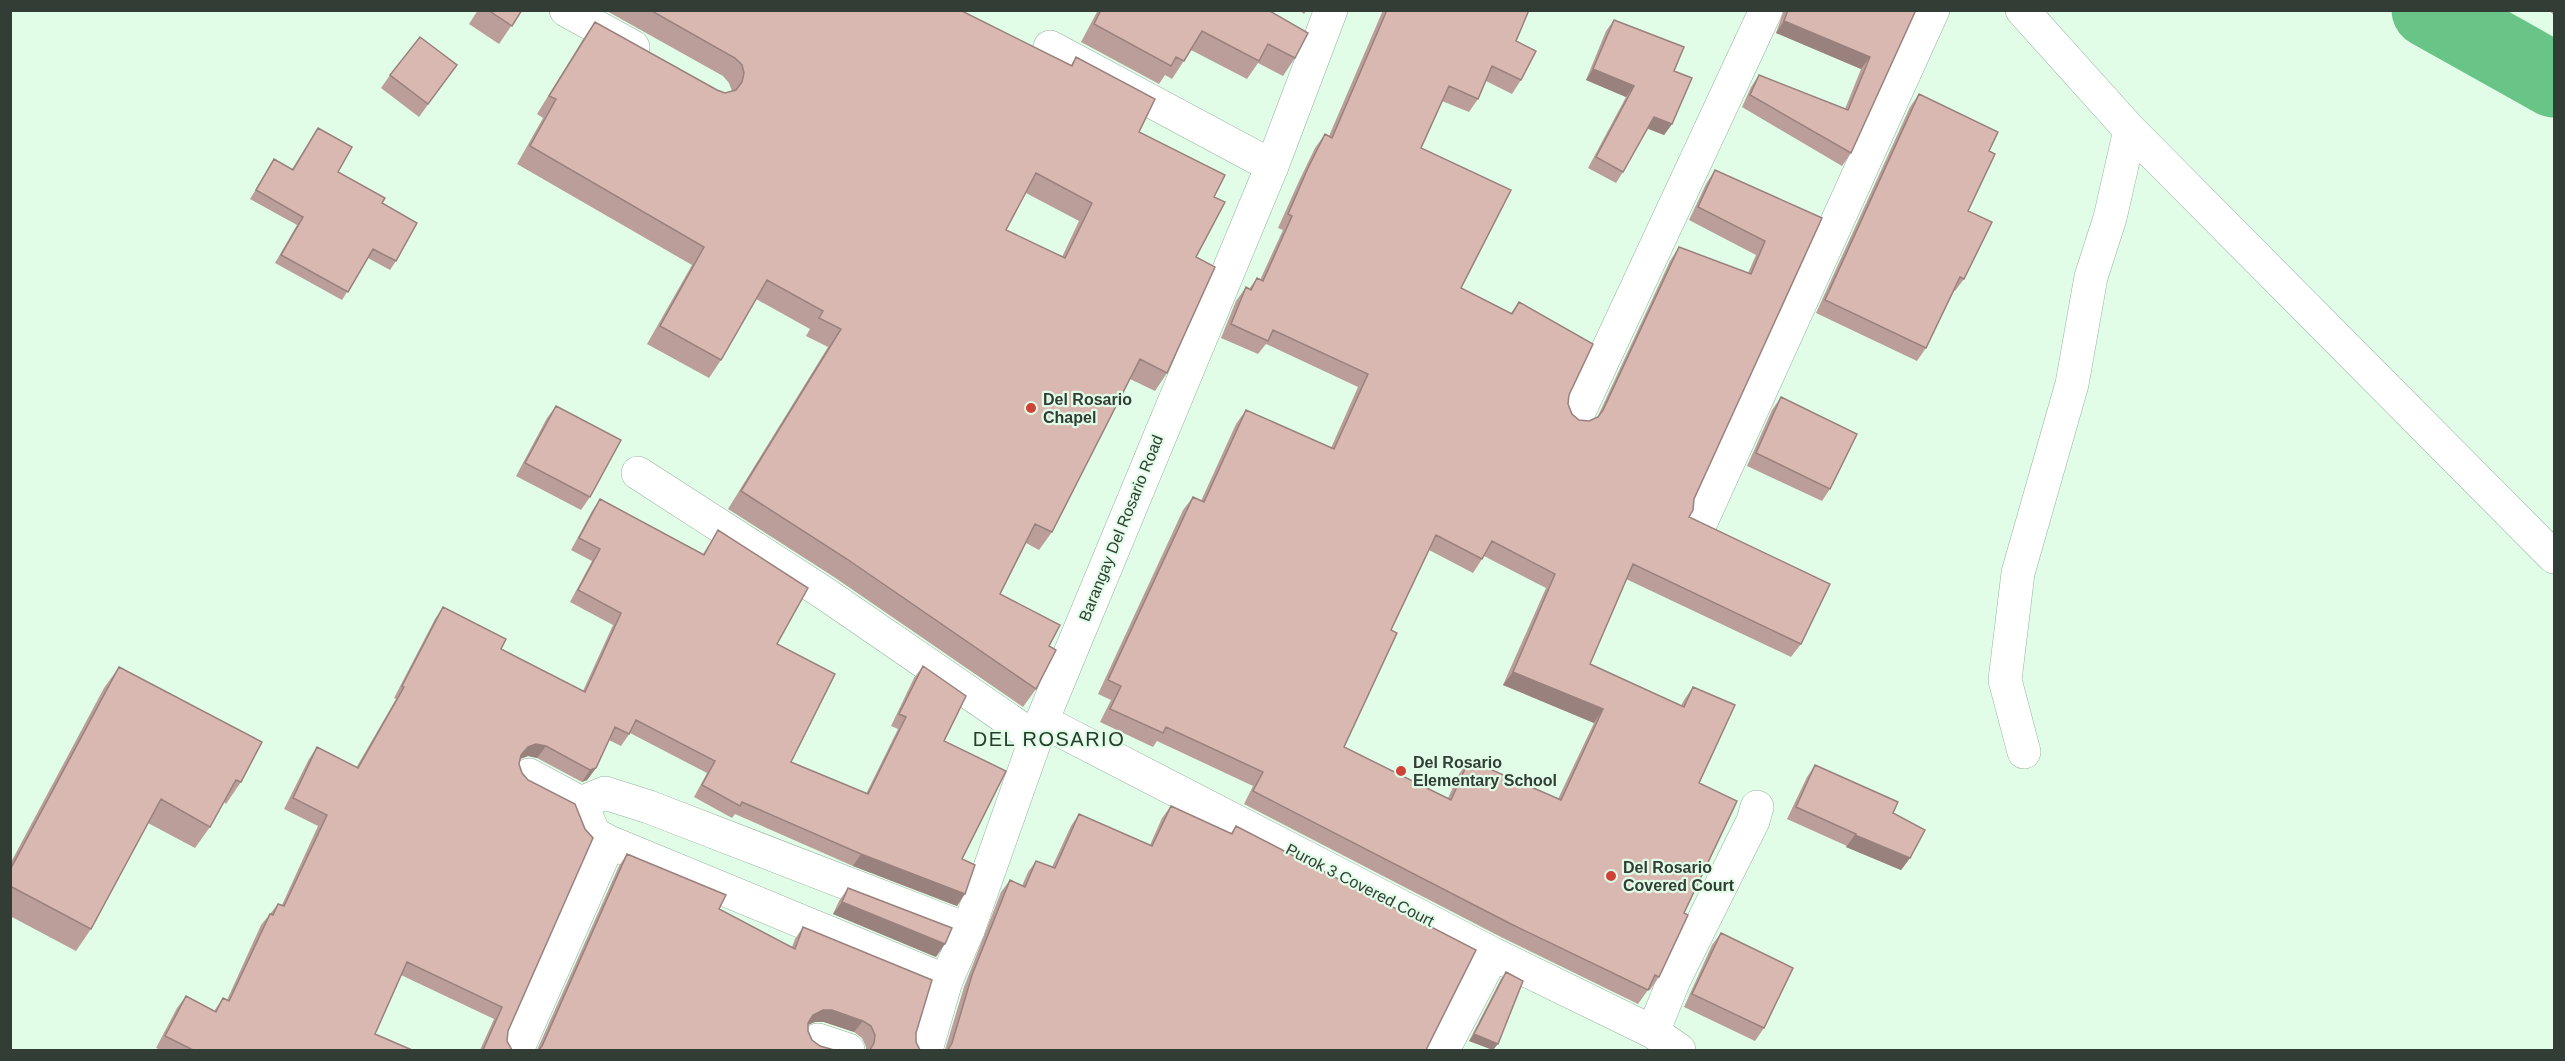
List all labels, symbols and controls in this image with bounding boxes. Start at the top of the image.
place label: Del Rosario Chapel [1043,391,1132,426]
marker: Del Rosario Chapel [1024,401,1038,415]
street label: Barangay Del Rosario Road [1076,432,1166,624]
district label: DEL ROSARIO [973,728,1125,750]
place label: Del Rosario Elementary School [1413,754,1557,789]
marker: Del Rosario Elementary School [1394,764,1408,778]
street label: Purok 3 Covered Court [1283,840,1437,930]
place label: Del Rosario Covered Court [1623,859,1735,894]
marker: Del Rosario Covered Court [1604,869,1618,883]

